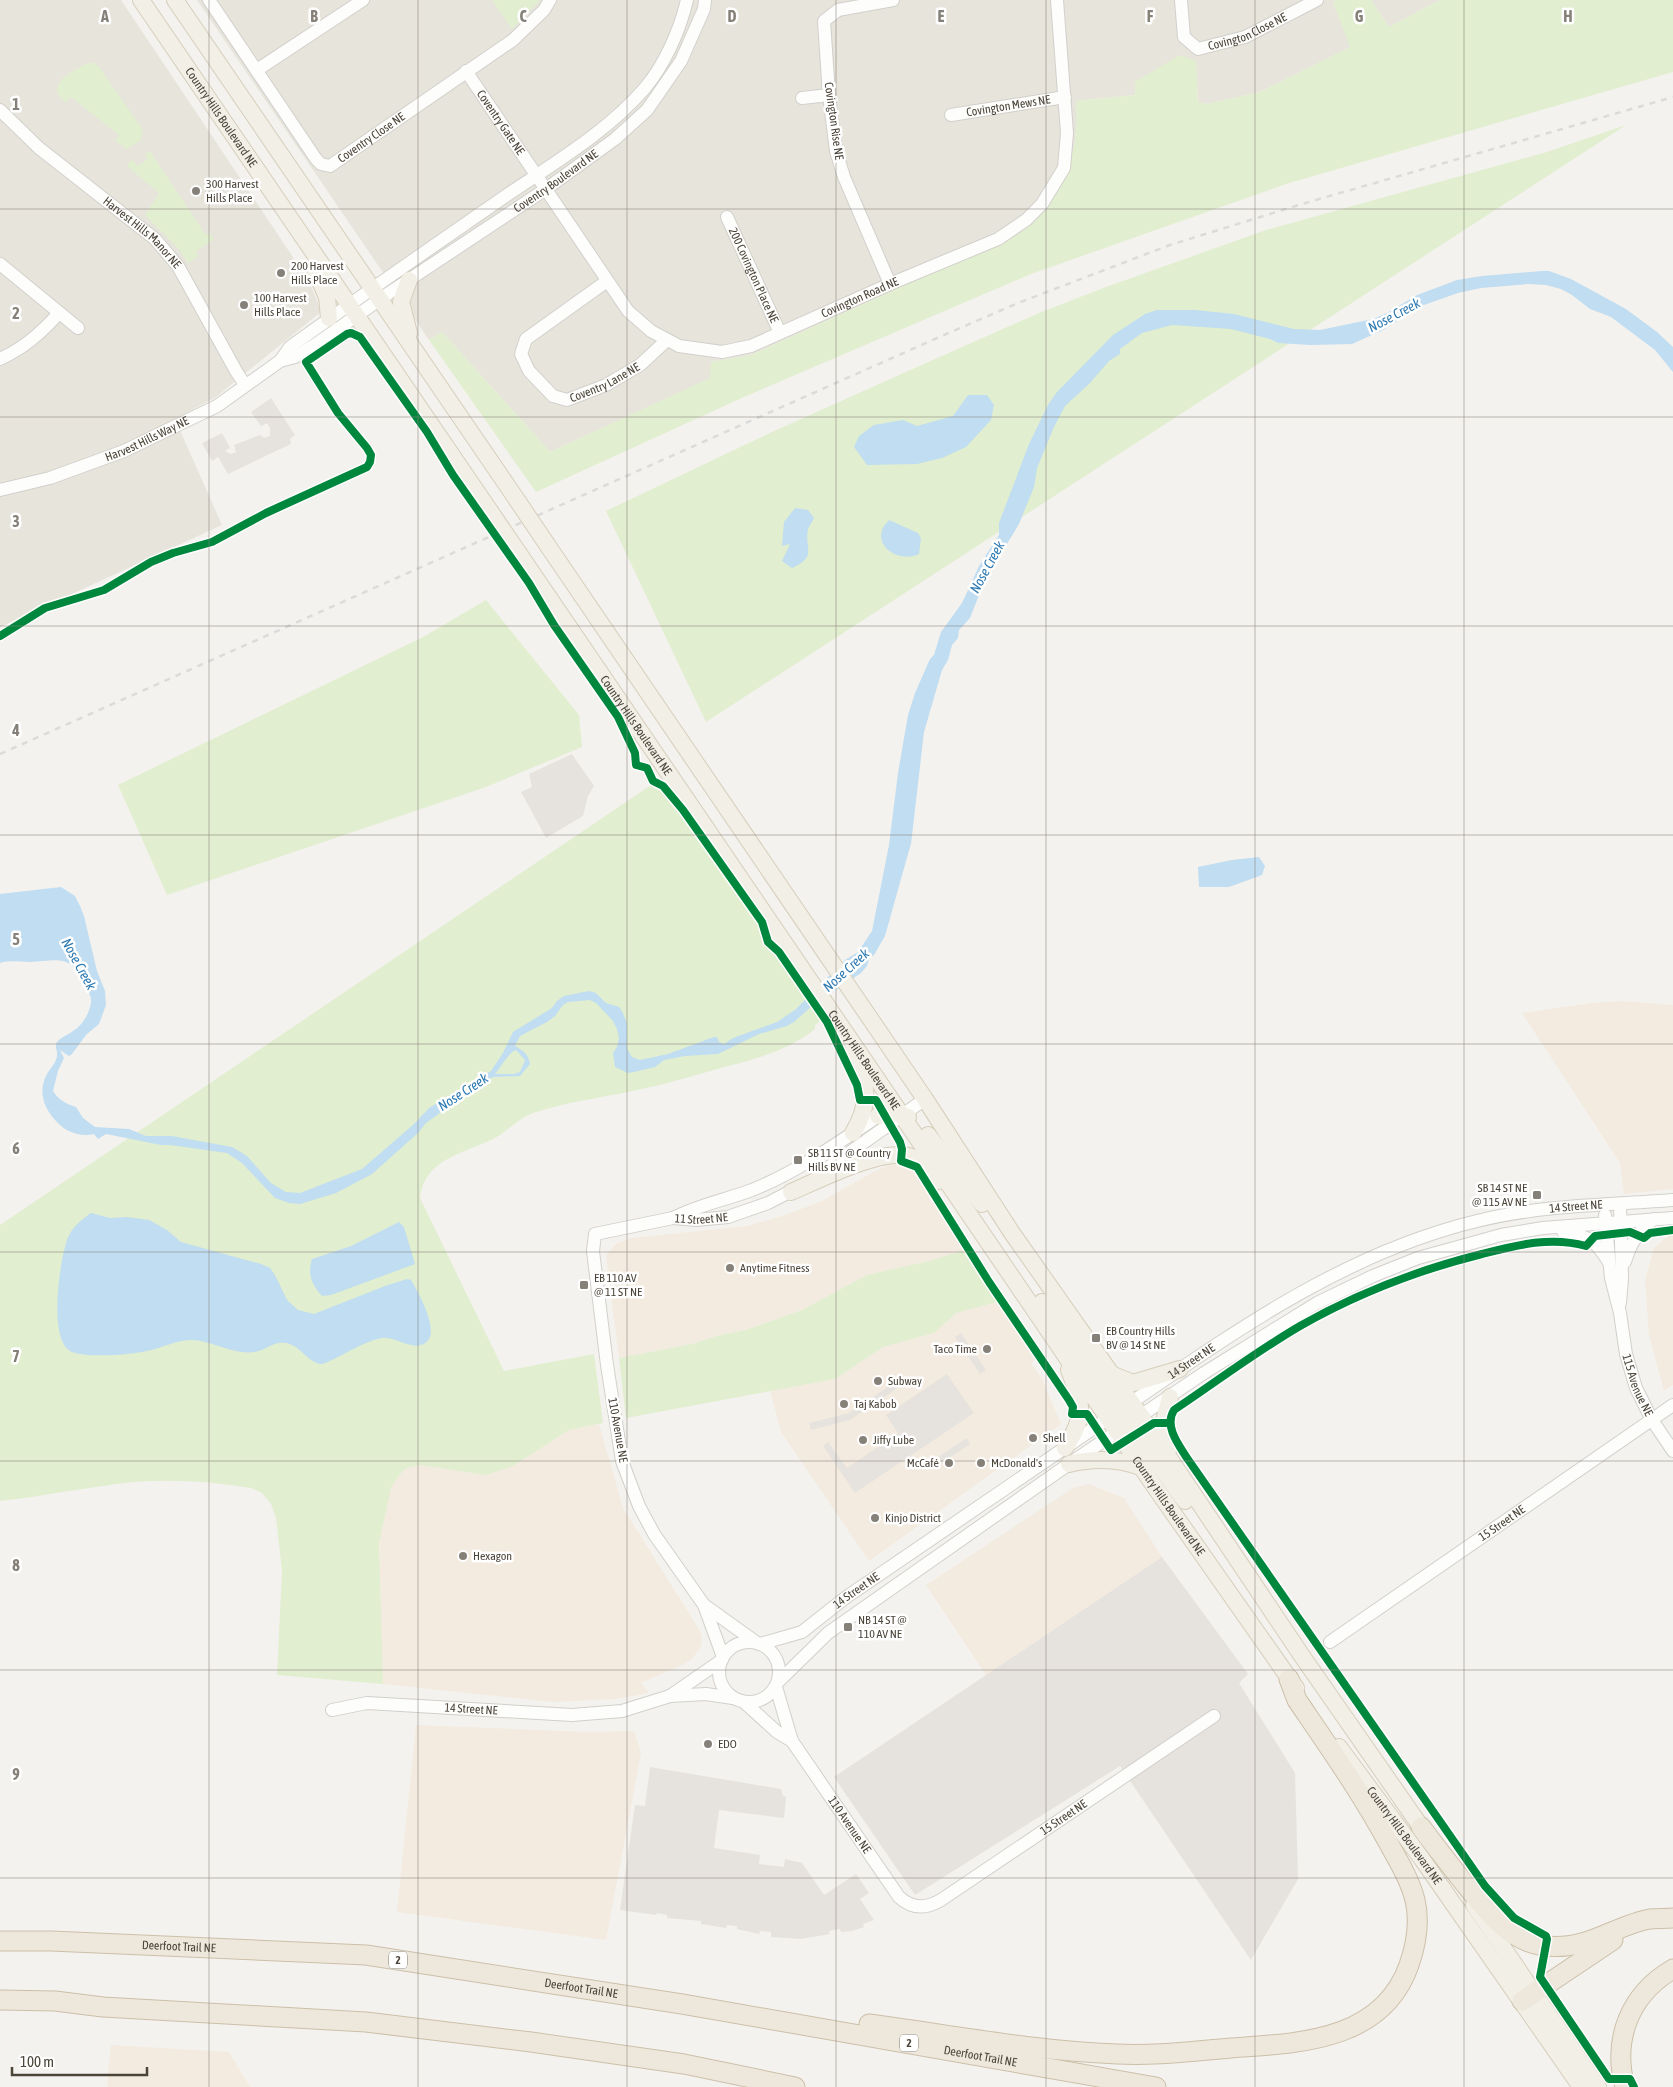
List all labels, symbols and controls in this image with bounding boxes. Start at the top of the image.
text: A [100,7,109,25]
text: B [310,7,318,25]
text: C [519,7,527,25]
text: D [728,7,737,25]
text: E [938,7,945,25]
text: F [1147,7,1154,25]
text: G [1355,7,1364,25]
text: H [1563,7,1573,25]
street label: Covington Close NE [1206,10,1289,53]
street label: Country Hills Boulevard NE [182,65,260,170]
street label: Covington Rise NE [822,81,846,161]
street label: Coventry Gate NE [474,87,528,158]
street label: Covington Mews NE [965,92,1051,119]
text: 1 [12,95,20,113]
street label: Coventry Close NE [335,110,407,166]
street label: Coventry Boulevard NE [511,147,601,215]
place label: 300 Harvest Hills Place [206,177,259,205]
marker: 300 Harvest Hills Place [190,185,202,197]
street label: Harvest Hills Manor NE [100,194,184,271]
street label: 200 Covington Place NE [726,225,781,325]
place label: 200 Harvest Hills Place [291,259,344,287]
marker: 200 Harvest Hills Place [275,267,287,279]
street label: Covington Road NE [819,274,900,321]
place label: 100 Harvest Hills Place [254,291,307,319]
water label: Nose Creek [1365,294,1424,335]
marker: 100 Harvest Hills Place [238,299,250,311]
text: 2 [12,304,20,322]
street label: Coventry Lane NE [568,360,642,405]
street label: Harvest Hills Way NE [103,414,191,464]
text: 3 [12,512,20,530]
water label: Nose Creek [966,538,1008,596]
street label: Country Hills Boulevard NE [597,673,675,778]
text: 4 [11,721,20,739]
text: 5 [12,930,20,948]
water label: Nose Creek [58,935,100,993]
water label: Nose Creek [820,945,873,995]
street label: Country Hills Boulevard NE [825,1007,903,1112]
water label: Nose Creek [435,1069,492,1114]
text: 6 [12,1139,20,1157]
place label: SB 11 ST @ Country Hills BV NE [808,1146,891,1174]
marker: SB 11 ST @ Country Hills BV NE [792,1154,804,1166]
place label: SB 14 ST NE @ 115 AV NE [1472,1181,1527,1209]
marker: SB 14 ST NE @ 115 AV NE [1531,1189,1543,1201]
street label: 14 Street NE [1549,1197,1603,1216]
street label: 11 Street NE [674,1210,728,1227]
place label: Anytime Fitness [740,1261,809,1275]
marker: Anytime Fitness [724,1262,736,1274]
place label: EB 110 AV @ 11 ST NE [594,1271,642,1299]
marker: EB 110 AV @ 11 ST NE [578,1279,590,1291]
place label: EB Country Hills BV @ 14 St NE [1106,1324,1175,1352]
marker: EB Country Hills BV @ 14 St NE [1090,1332,1102,1344]
street label: 14 Street NE [1165,1341,1217,1382]
place label: Taco Time [933,1342,977,1356]
marker: Taco Time [981,1343,993,1355]
text: 7 [12,1347,20,1365]
street label: 115 Avenue NE [1619,1352,1656,1418]
place label: Subway [888,1374,922,1388]
marker: Subway [872,1375,884,1387]
street label: 110 Avenue NE [605,1396,631,1464]
place label: Taj Kabob [854,1397,897,1411]
marker: Taj Kabob [838,1398,850,1410]
place label: Shell [1043,1431,1066,1445]
marker: Shell [1027,1432,1039,1444]
place label: Jiffy Lube [873,1433,914,1447]
marker: Jiffy Lube [857,1434,869,1446]
street label: Country Hills Boulevard NE [1129,1454,1208,1558]
place label: McCafé [907,1456,939,1470]
place label: McDonald's [991,1456,1042,1470]
marker: McCafé [943,1457,955,1469]
marker: McDonald's [975,1457,987,1469]
street label: 15 Street NE [1476,1502,1528,1544]
place label: Kinjo District [885,1511,941,1525]
marker: Kinjo District [869,1512,881,1524]
place label: Hexagon [473,1549,512,1563]
marker: Hexagon [457,1550,469,1562]
text: 8 [12,1556,20,1574]
street label: 14 Street NE [830,1570,882,1612]
place label: NB 14 ST @ 110 AV NE [858,1613,907,1641]
marker: NB 14 ST @ 110 AV NE [842,1621,854,1633]
street label: 14 Street NE [444,1701,498,1718]
place label: EDO [718,1737,737,1751]
marker: EDO [702,1738,714,1750]
text: 9 [12,1765,20,1783]
street label: Country Hills Boulevard NE [1364,1784,1445,1887]
street label: 110 Avenue NE [825,1794,874,1856]
street label: 15 Street NE [1038,1797,1090,1838]
street label: Deerfoot Trail NE [142,1938,216,1955]
road number: 2 [389,1952,407,1968]
street label: Deerfoot Trail NE [543,1976,619,2001]
road number: 2 [900,2035,918,2052]
street label: Deerfoot Trail NE [943,2043,1018,2070]
scale bar [12,2044,148,2076]
text: 100 m [20,2053,54,2070]

